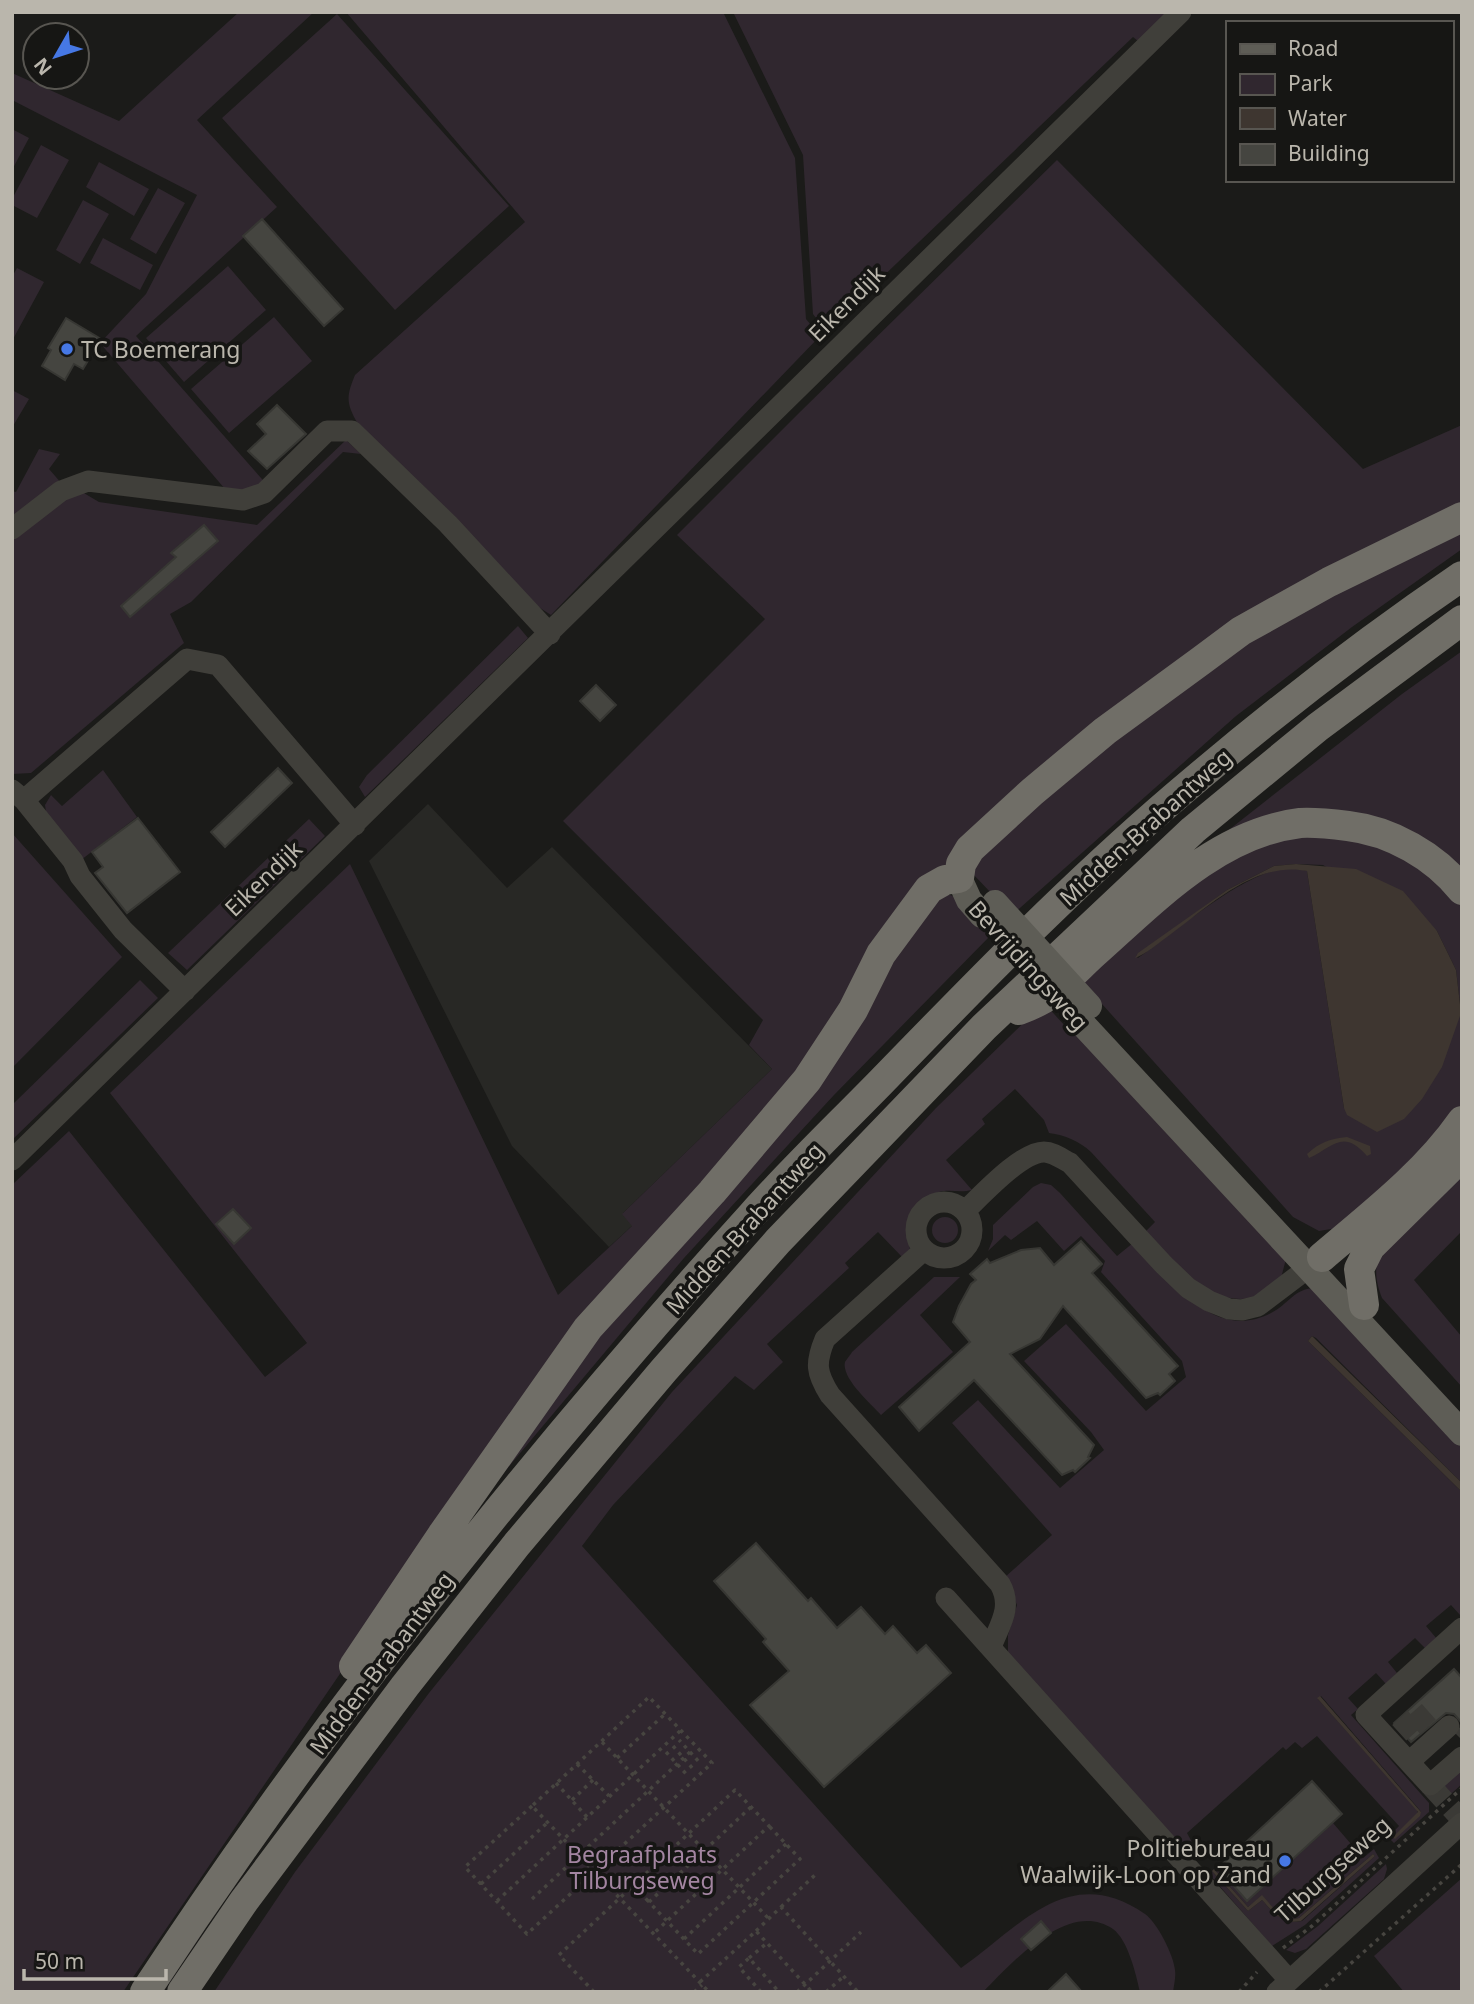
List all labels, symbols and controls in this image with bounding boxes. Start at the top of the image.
north arrow [21,21,91,91]
legend [1226,21,1453,182]
text: Road [1288,34,1338,62]
text: N [28,53,58,81]
text: Park [1288,69,1333,97]
text: Water [1288,104,1347,132]
text: Building [1288,139,1370,167]
street label: Eikendijk [801,257,892,348]
place label: TC Boemerang [81,333,240,365]
marker: TC Boemerang [59,341,75,357]
street label: Midden-Brabantweg [1052,741,1238,913]
street label: Eikendijk [217,832,309,923]
street label: Bevrijdingsweg [962,893,1096,1037]
street label: Midden-Brabantweg [658,1135,830,1321]
street label: Midden-Brabantweg [302,1565,460,1761]
street label: Tilburgseweg [1267,1809,1397,1929]
place label: Politiebureau Waalwijk-Loon op Zand [1020,1832,1271,1890]
park label: Begraafplaats Tilburgseweg [567,1838,717,1896]
marker: Politiebureau Waalwijk-Loon op Zand [1277,1853,1293,1869]
scale bar [24,1938,166,1982]
text: 50 m [35,1947,84,1975]

